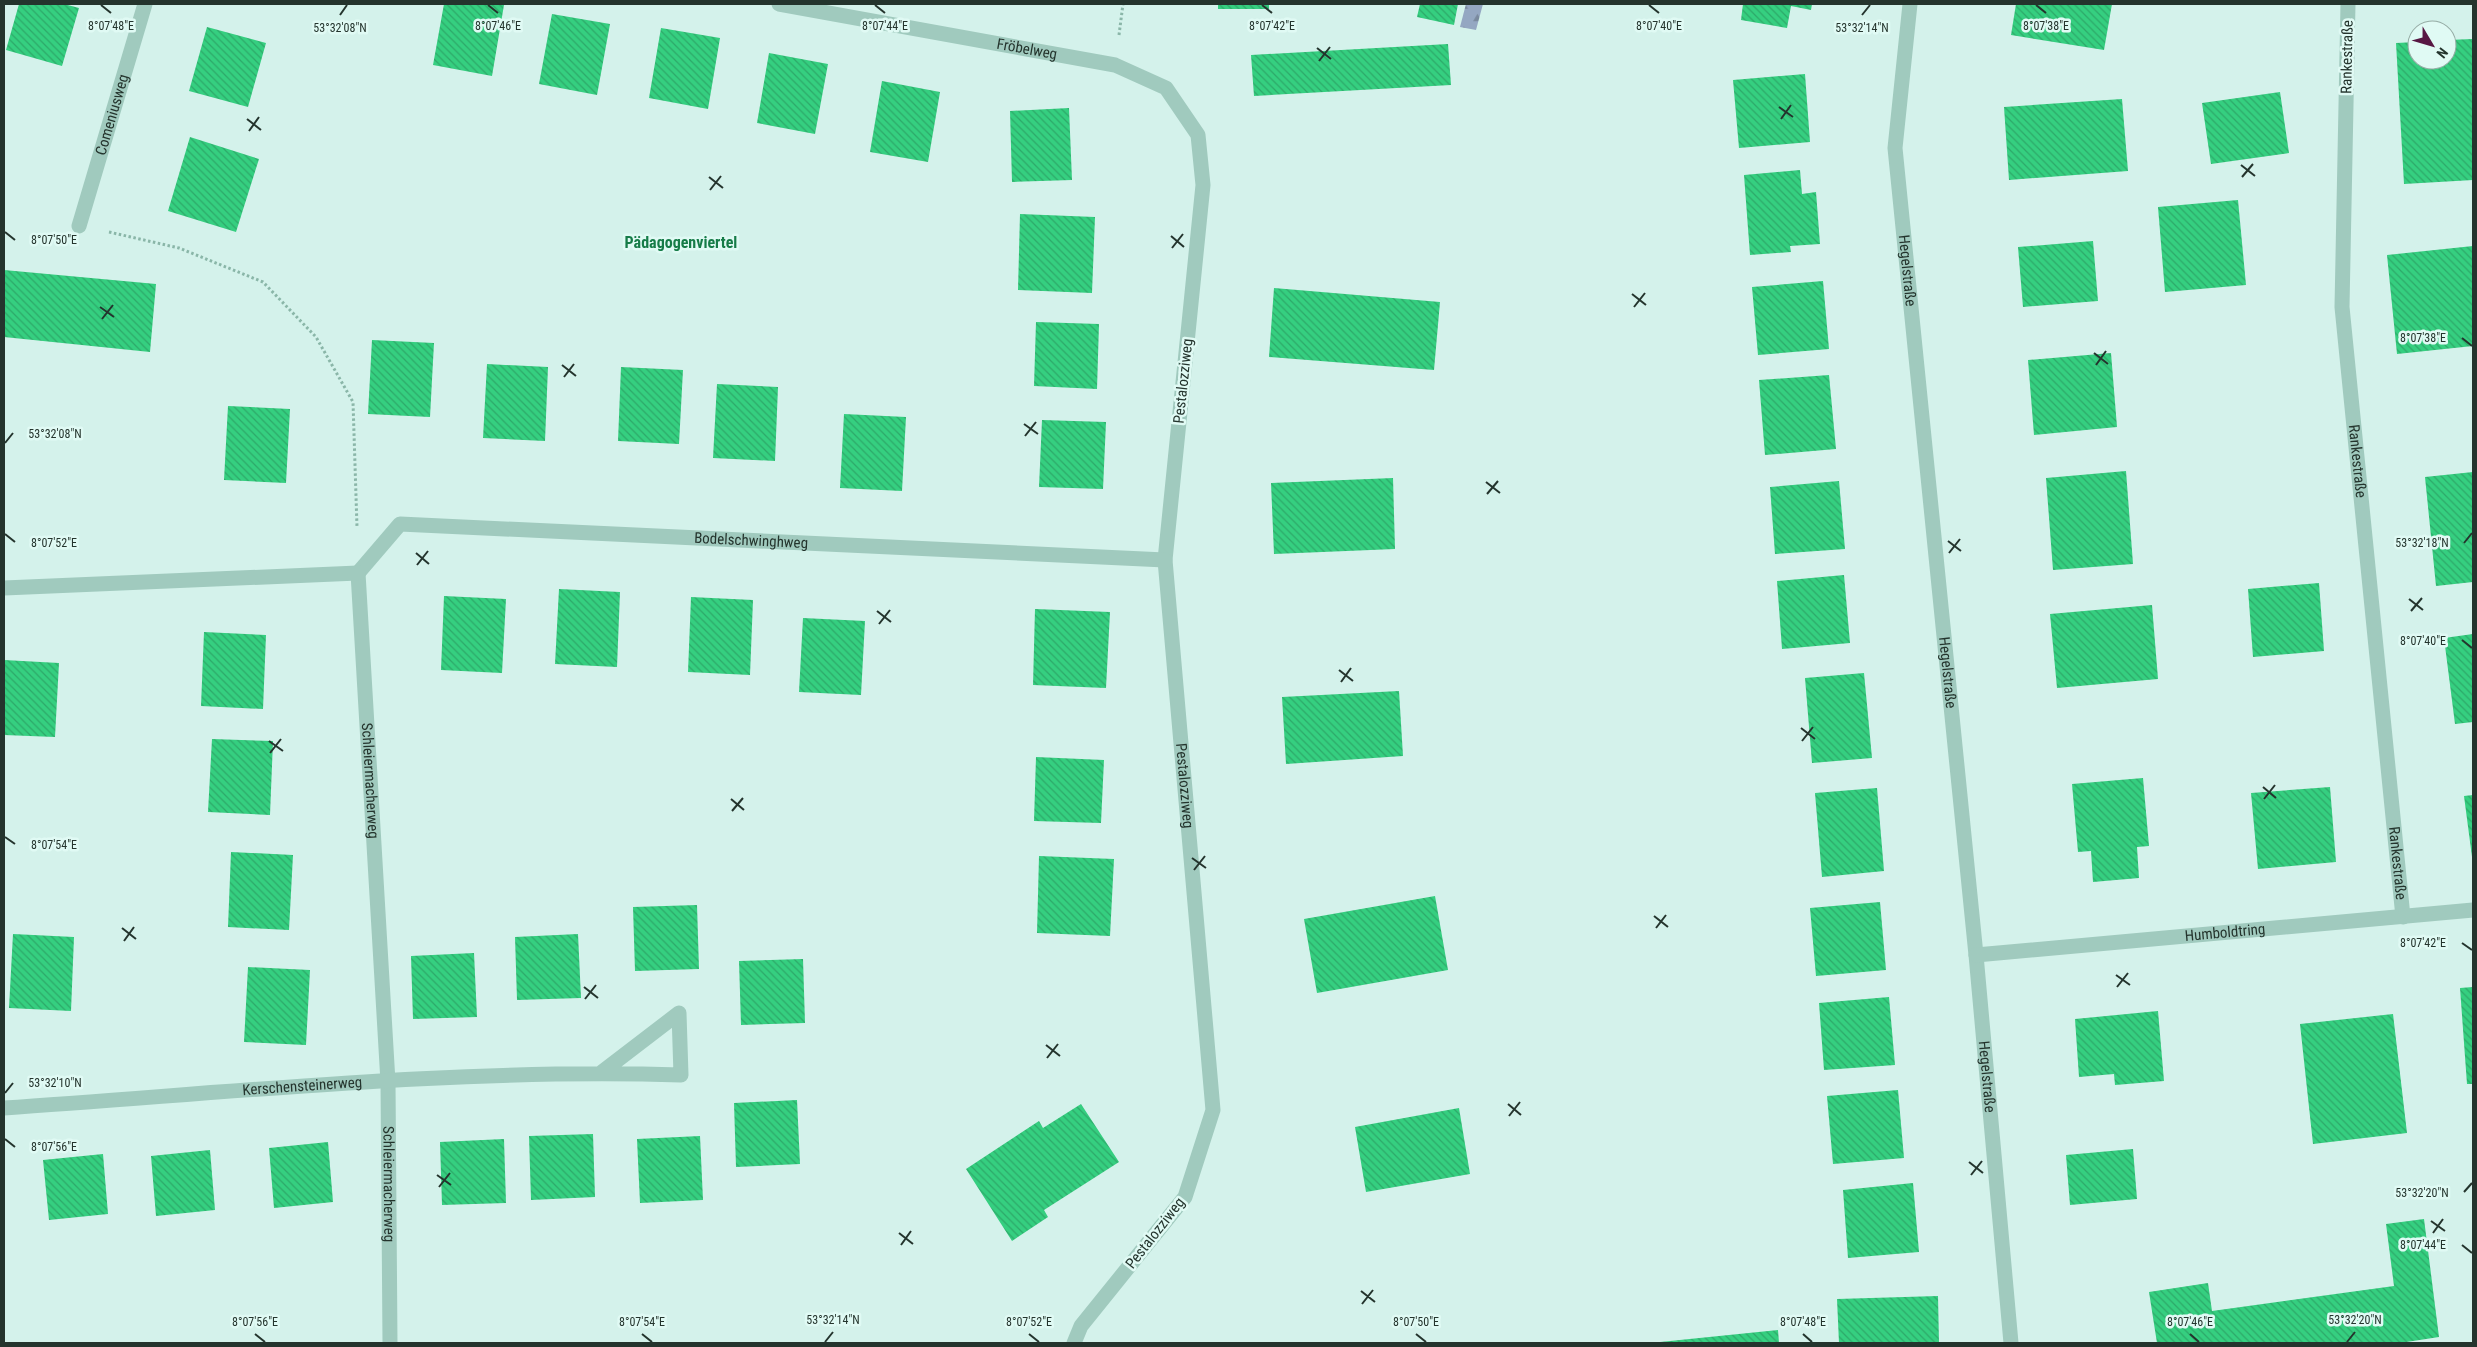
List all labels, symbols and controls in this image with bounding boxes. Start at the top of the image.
text: 8°07'48"E [88,19,134,33]
text: 8°07'46"E [475,19,521,33]
text: 8°07'44"E [862,19,908,33]
text: 8°07'42"E [1249,19,1295,33]
text: 8°07'40"E [1636,19,1682,33]
text: 8°07'38"E [2023,19,2069,33]
street label: Rankestraße [2337,20,2357,94]
north arrow [2407,20,2457,70]
text: 53°32'08"N [313,21,367,35]
text: 53°32'14"N [1835,21,1889,35]
street label: Fröbelweg [995,35,1059,63]
text: N [2433,45,2451,61]
street label: Comeniusweg [92,72,133,157]
text: 8°07'50"E [31,233,77,247]
district label: Pädagogenviertel [625,233,737,252]
street label: Hegelstraße [1895,234,1920,307]
text: 8°07'38"E [2400,331,2446,345]
street label: Pestalozziweg [1170,338,1196,424]
street label: Rankestraße [2345,424,2370,499]
text: 53°32'08"N [28,427,82,441]
street label: Bodelschwinghweg [694,529,808,552]
text: 8°07'52"E [31,536,77,550]
text: 53°32'18"N [2395,536,2449,550]
text: 8°07'40"E [2400,634,2446,648]
street label: Hegelstraße [1935,636,1960,709]
street label: Schleiermacherweg [358,722,383,839]
street label: Pestalozziweg [1172,742,1197,829]
street label: Rankestraße [2385,826,2410,901]
text: 8°07'54"E [31,838,77,852]
street label: Humboldtring [2184,920,2266,945]
text: 8°07'42"E [2400,936,2446,950]
street label: Hegelstraße [1975,1040,1999,1113]
street label: Kerschensteinerweg [242,1073,363,1099]
text: 53°32'10"N [28,1076,82,1090]
street label: Schleiermacherweg [379,1126,398,1242]
text: 8°07'56"E [31,1140,77,1154]
text: 53°32'20"N [2395,1186,2449,1200]
street label: Pestalozziweg [1122,1194,1188,1272]
text: 8°07'44"E [2400,1238,2446,1252]
text: 53°32'14"N [806,1313,860,1327]
text: 53°32'20"N [2328,1313,2382,1327]
text: 8°07'56"E [232,1315,278,1329]
text: 8°07'54"E [619,1315,665,1329]
text: 8°07'52"E [1006,1315,1052,1329]
text: 8°07'50"E [1393,1315,1439,1329]
text: 8°07'48"E [1780,1315,1826,1329]
text: 8°07'46"E [2167,1315,2213,1329]

